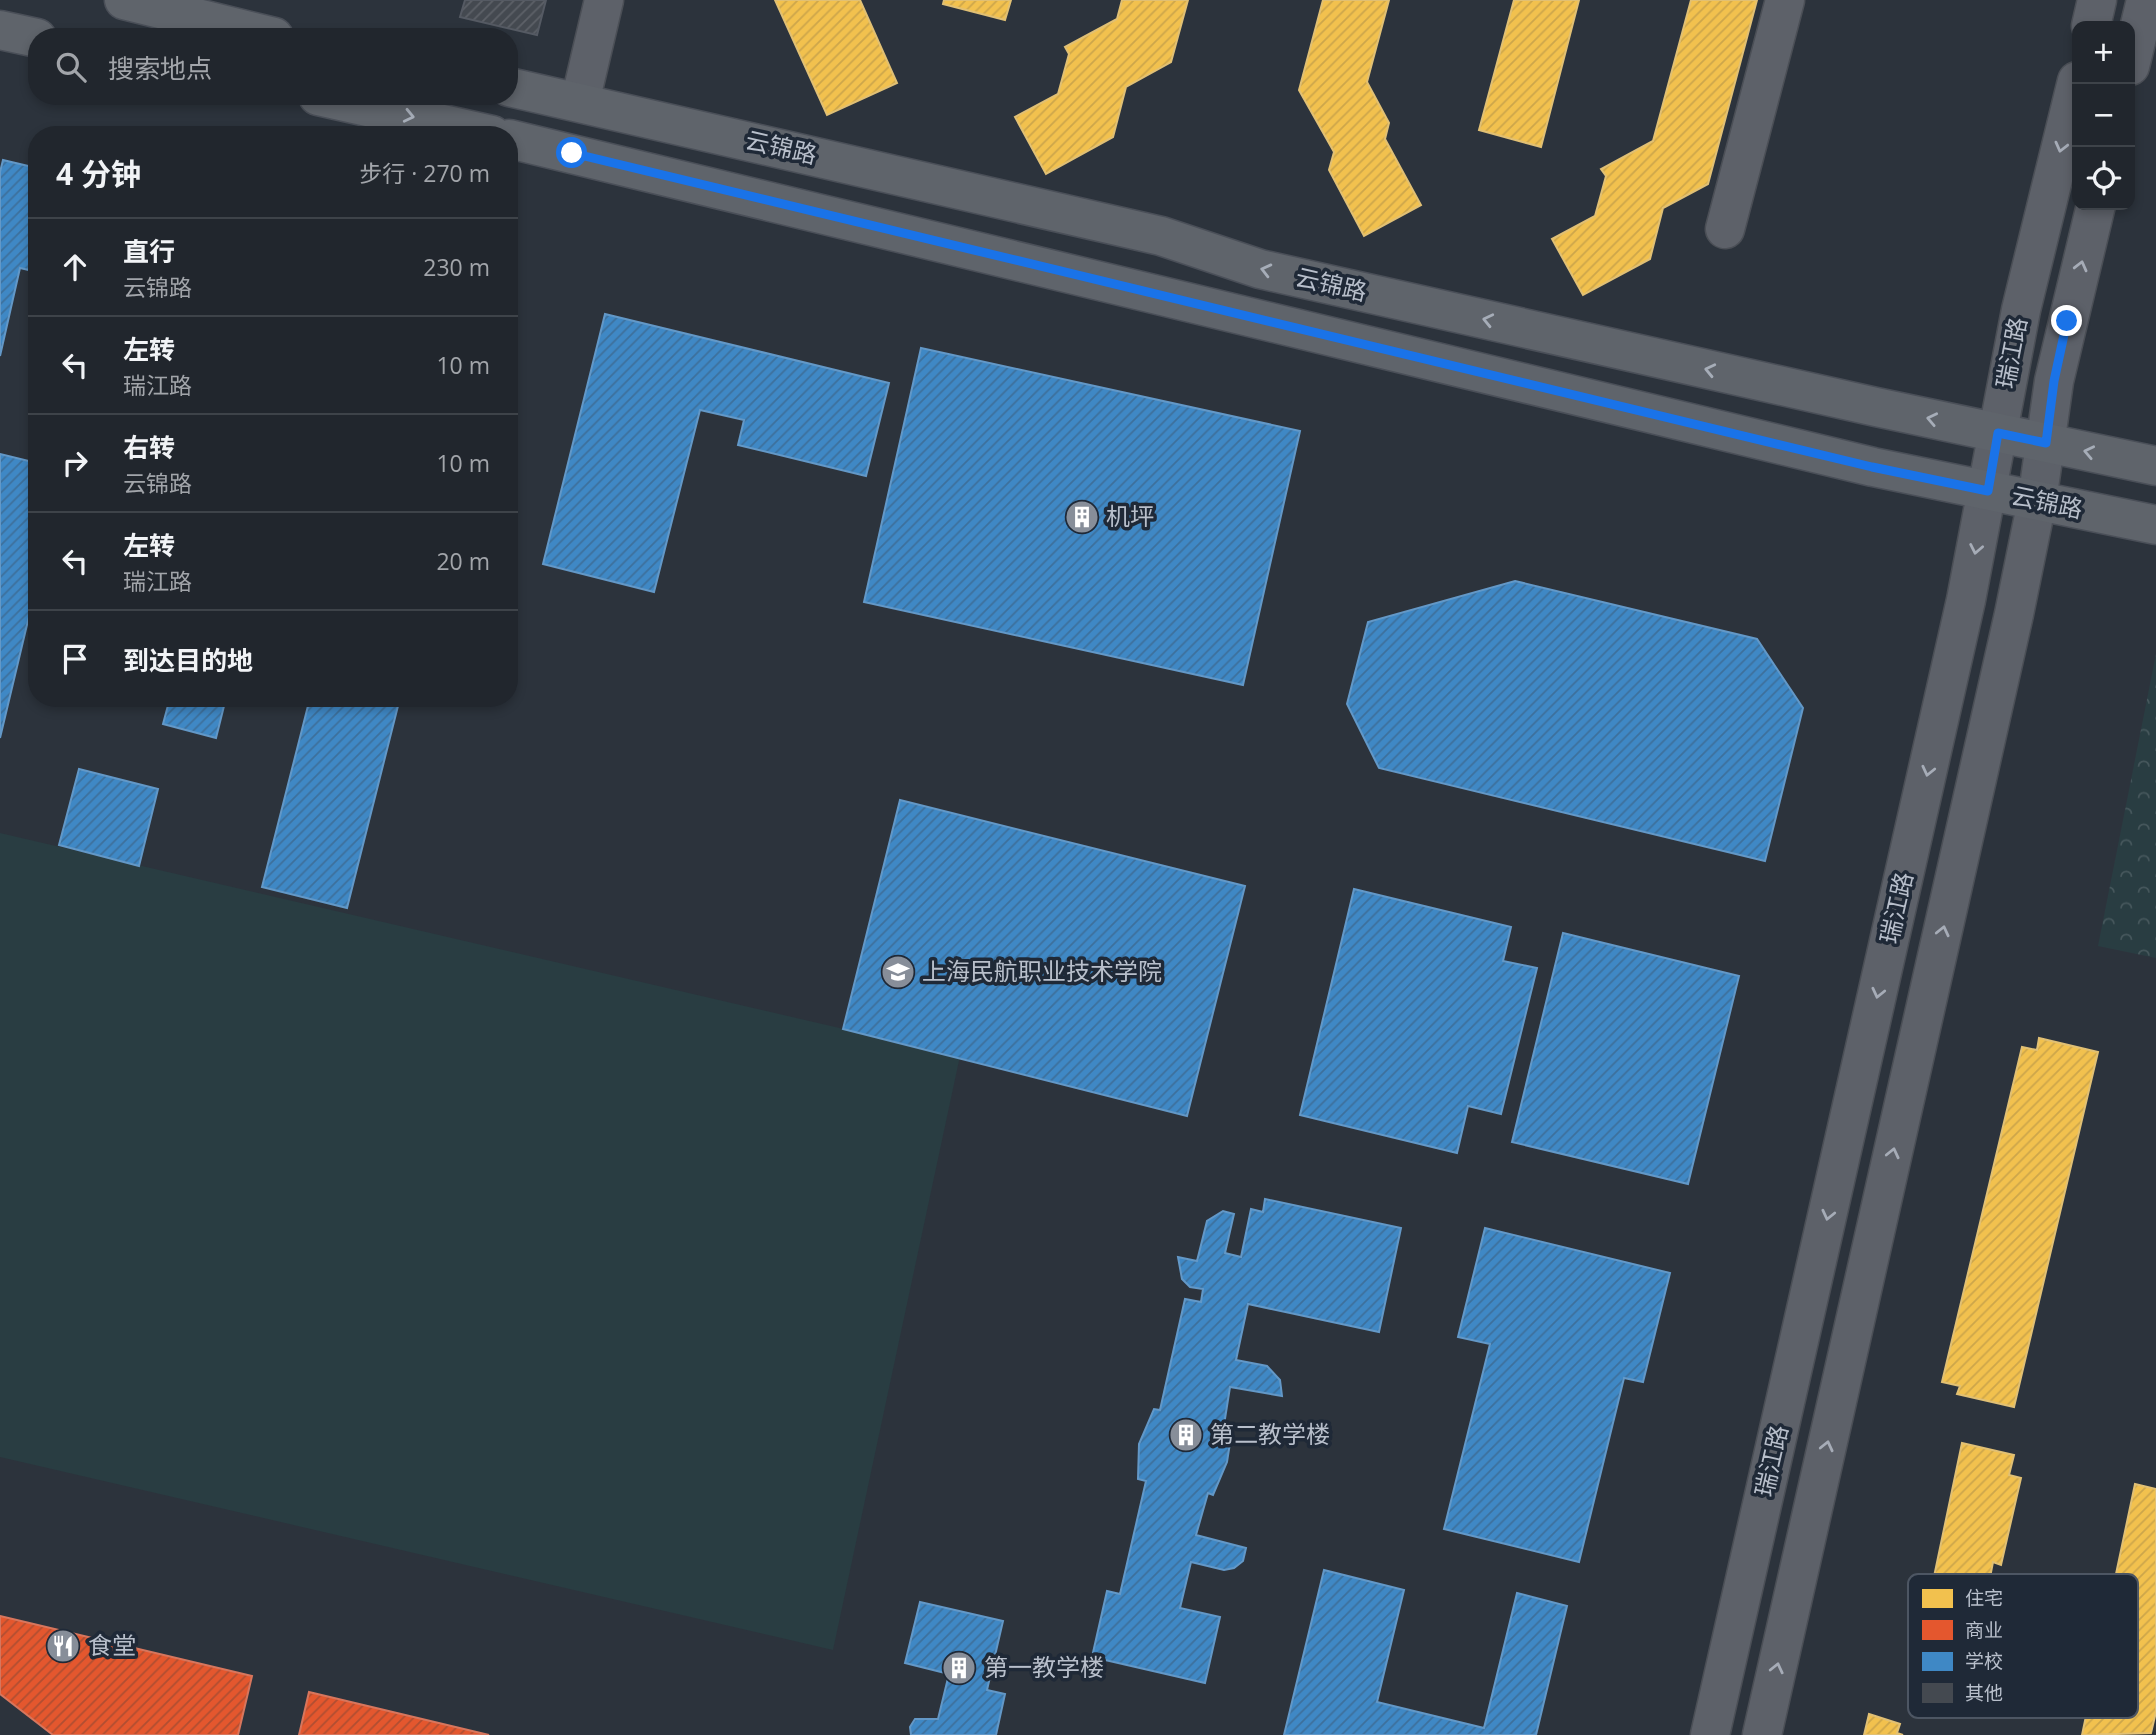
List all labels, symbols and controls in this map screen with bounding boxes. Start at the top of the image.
map controls [2072,21,2135,210]
button: + [2072,21,2135,84]
search box [28,28,518,105]
icon: search [52,48,90,86]
text: 搜索地点 [108,50,212,86]
button: − [2072,84,2135,147]
one-way arrow [403,108,415,122]
street label: 云锦路 [743,122,820,171]
route start [556,137,587,168]
one-way arrow [2055,141,2069,153]
button: locate [2072,147,2135,210]
text: 4 分钟 [56,153,141,194]
text: 步行 · 270 m [359,157,490,189]
text: 直行 [123,233,175,269]
icon: ahead [56,248,94,286]
text: 230 m [423,251,490,283]
street label: 云锦路 [1293,259,1370,308]
one-way arrow [2073,260,2087,272]
one-way arrow [1260,264,1272,278]
text: 云锦路 [123,271,192,303]
route end [2051,305,2082,336]
one-way arrow [1482,313,1494,328]
street label: 瑞江路 [1987,314,2034,391]
text: 左转 [123,331,175,367]
icon: left [56,346,94,384]
text: 10 m [436,349,490,381]
one-way arrow [1704,363,1716,378]
text: 瑞江路 [123,369,192,401]
one-way arrow [1926,413,1938,428]
text: 右转 [123,429,175,465]
icon: right [56,444,94,482]
one-way arrow [2083,446,2095,461]
text: 10 m [436,447,490,479]
text: 云锦路 [123,467,192,499]
street label: 云锦路 [2009,478,2086,525]
building icon: 机坪 [1063,498,1101,536]
place label: 机坪 [1106,499,1154,532]
text: 左转 [123,527,175,563]
icon: left [56,542,94,580]
one-way arrow [1970,543,1985,555]
text: 20 m [436,545,490,577]
text: 瑞江路 [123,565,192,597]
icon: arrive [56,640,94,678]
text: 到达目的地 [123,642,253,678]
one-way arrow [1921,765,1936,777]
street label: 瑞江路 [1871,869,1920,946]
one-way arrow [1934,925,1949,937]
school or university icon: 上海民航职业技术学院 [879,953,917,991]
place label: 上海民航职业技术学院 [922,954,1162,987]
one-way arrow [1871,987,1886,999]
one-way arrow [1884,1147,1899,1159]
one-way arrow [1821,1209,1836,1221]
building icon: 第二教学楼 [1167,1416,1205,1454]
place label: 第二教学楼 [1210,1417,1330,1450]
street label: 瑞江路 [1746,1422,1795,1499]
one-way arrow [1818,1441,1833,1453]
legend [1908,1574,2138,1718]
text: 住宅 [1965,1585,2003,1611]
text: 商业 [1965,1617,2003,1643]
restaurant icon: 食堂 [44,1627,82,1665]
place label: 食堂 [88,1628,136,1661]
text: 学校 [1965,1648,2003,1674]
building icon: 第一教学楼 [940,1649,978,1687]
place label: 第一教学楼 [984,1650,1104,1683]
one-way arrow [1768,1662,1783,1674]
text: 其他 [1965,1680,2003,1706]

